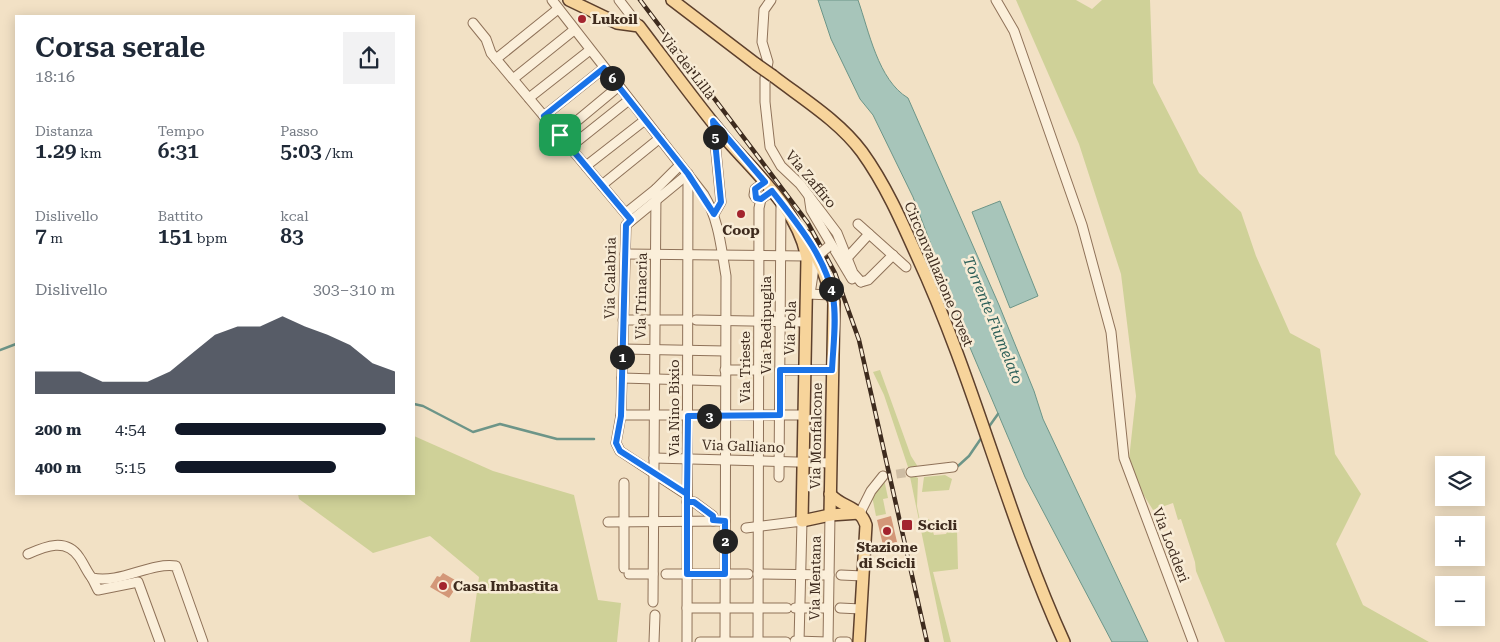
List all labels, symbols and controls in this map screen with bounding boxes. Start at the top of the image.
place label: Lukoil [592,11,638,27]
marker: Lukoil [576,13,588,25]
street label: Via dei Lillà [657,30,719,103]
text: Corsa serale [35,31,205,64]
button: share [343,32,395,84]
pin: 6 [600,66,624,90]
text: 18:16 [35,67,75,86]
text: 6 [609,70,616,86]
pin [539,114,581,156]
icon: arrive [546,121,574,149]
text: Distanza [35,123,93,139]
text: Tempo [158,123,204,139]
text: Passo [280,123,318,139]
pin: 5 [702,124,728,150]
text: 5 [712,129,719,145]
text: 1.29 [35,139,76,163]
text: 6:31 [158,139,199,163]
text: 5:03 [280,139,322,163]
text: km [76,145,102,161]
text: /km [322,145,354,161]
street label: Via Zaffiro [782,147,840,211]
street label: Circonvallazione Ovest [901,199,977,349]
text: Dislivello [35,208,98,224]
text: Battito [158,208,203,224]
text: kcal [280,208,309,224]
marker: Coop [735,208,747,220]
place label: Coop [722,222,760,238]
text: 7 [35,224,47,248]
text: 151 [158,224,193,248]
text: 83 [280,224,304,248]
text: m [47,230,63,246]
text: bpm [193,230,227,246]
street label: Via Calabria [601,237,619,319]
street label: Via Trinacria [632,252,650,340]
water label: Torrente Fiumelato [959,254,1027,387]
street label: Via Redipuglia [758,275,774,374]
pin: 4 [818,276,844,302]
text: Dislivello [35,280,107,299]
text: 303–310 m [313,280,395,299]
text: 4 [828,281,835,297]
street label: Via Pola [781,300,799,356]
street label: Via Trieste [737,331,753,403]
pin: 1 [610,344,634,370]
text: 1 [619,349,626,365]
street label: Via Nino Bixio [666,359,682,457]
street label: Via Monfalcone [807,382,825,489]
pin: 3 [696,404,722,428]
text: 3 [706,408,713,424]
text: 200 m [35,420,81,439]
text: 4:54 [115,420,146,439]
street label: Via Galliano [702,437,784,455]
map controls [1435,456,1485,626]
button: layers [1435,456,1485,506]
text: 400 m [35,458,81,477]
text: 5:15 [115,458,146,477]
street label: Via Lodderi [1149,505,1193,585]
button: + [1435,516,1485,566]
place label: Scicli [918,517,957,533]
marker: Scicli [900,518,914,532]
marker: Stazione di Scicli [881,525,893,537]
pin: 2 [712,528,738,554]
text: 2 [722,533,729,549]
street label: Via Mentana [806,535,824,620]
place label: Stazione di Scicli [856,539,918,571]
button: − [1435,576,1485,626]
place label: Casa Imbastita [453,578,559,594]
marker: Casa Imbastita [437,580,449,592]

